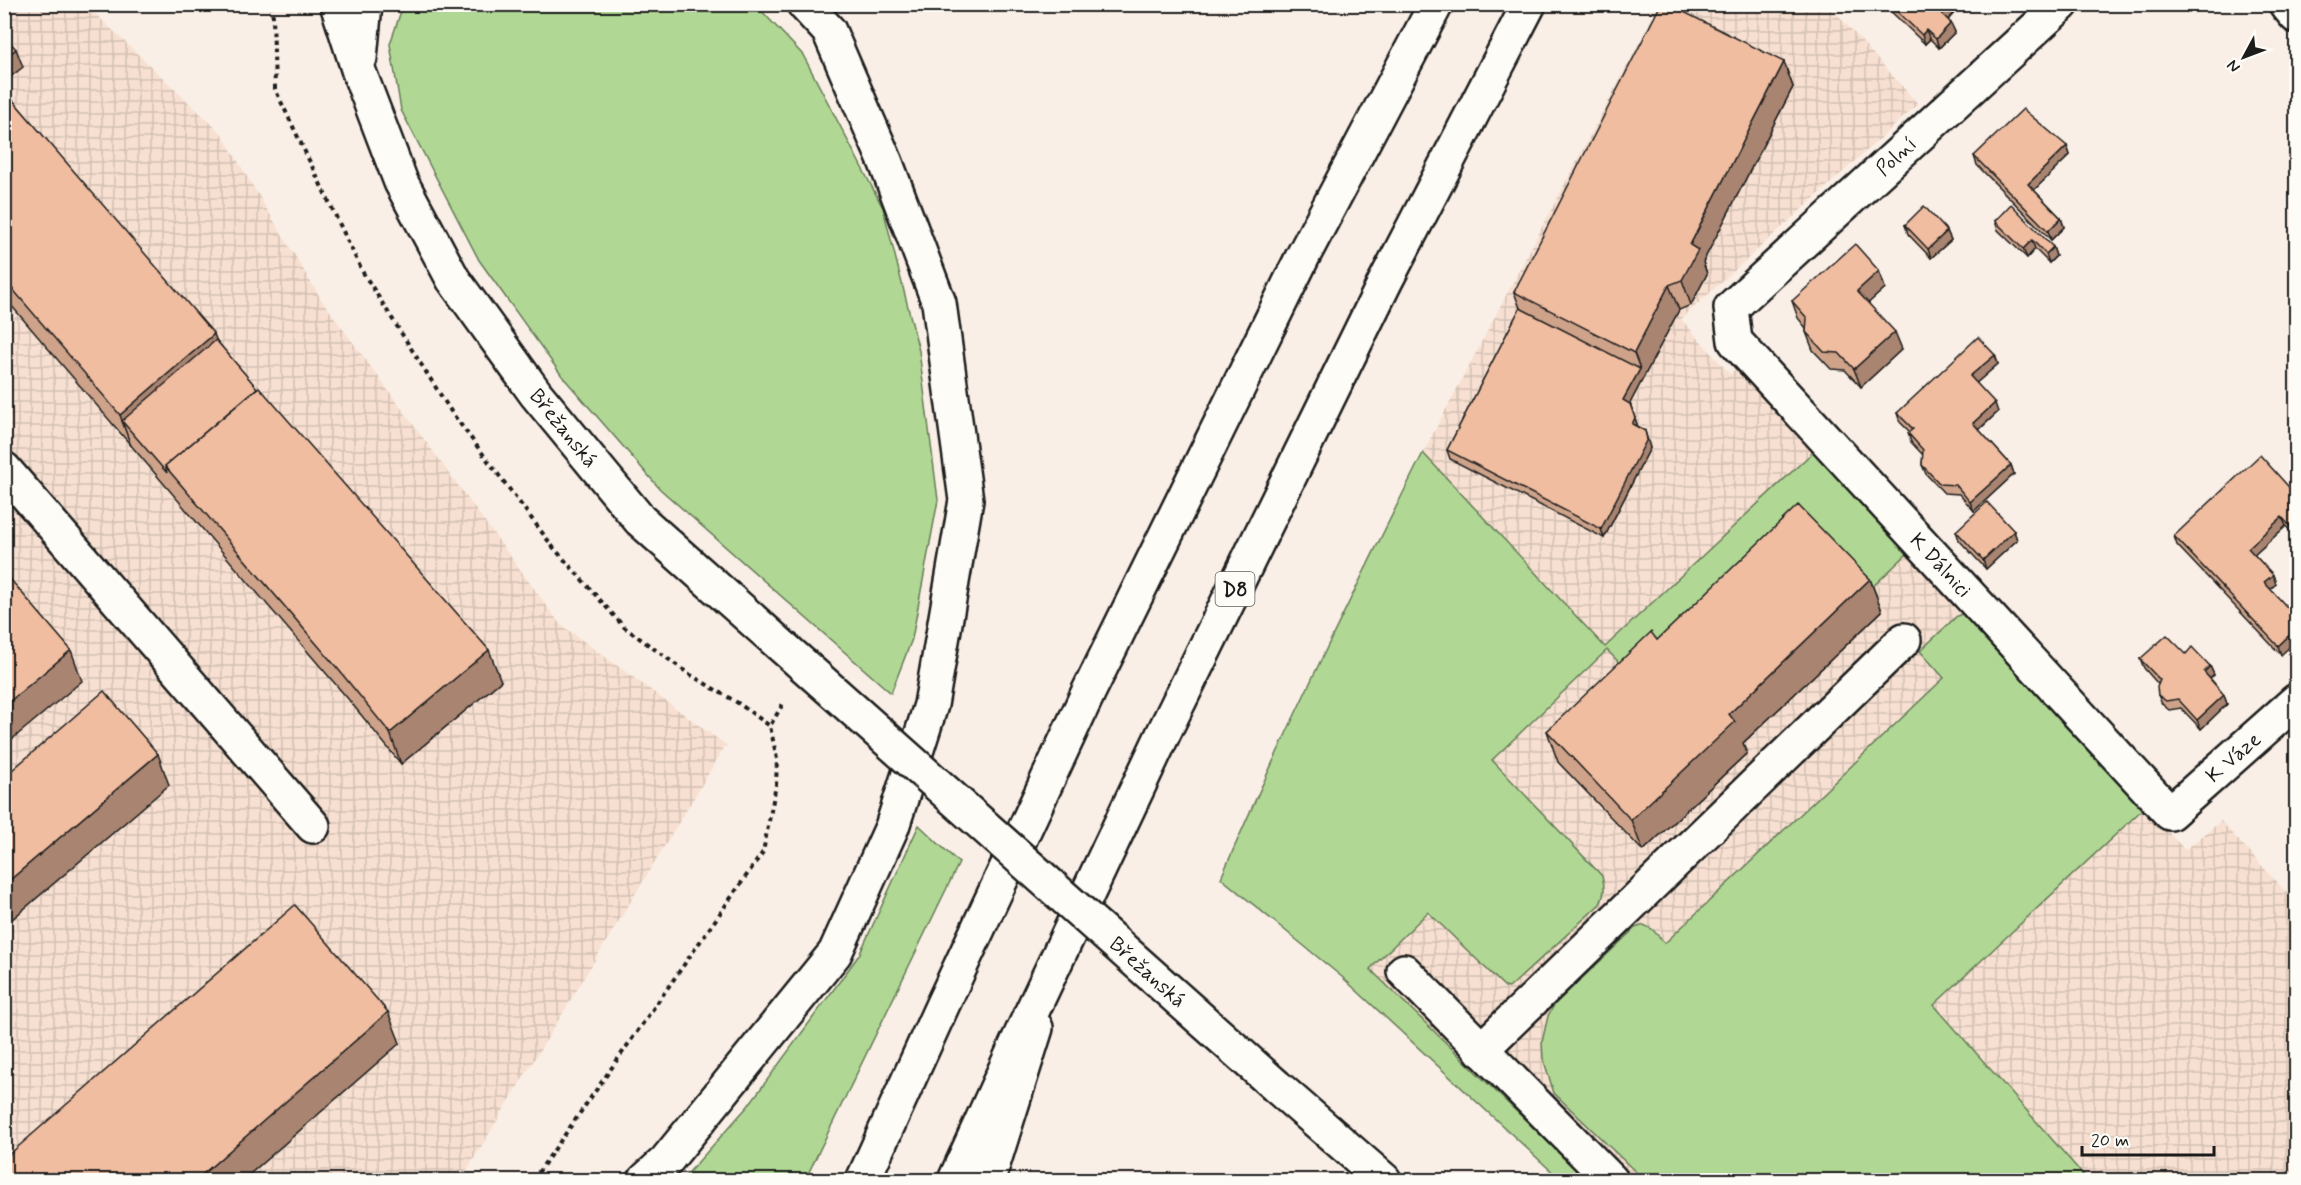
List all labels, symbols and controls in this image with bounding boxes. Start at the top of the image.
north arrow [2214,27,2274,87]
text: N [2222,55,2245,77]
street label: Polní [1870,131,1923,183]
street label: Břežanská [523,383,604,474]
street label: K Dálnici [1903,527,1977,604]
road number: D8 [1216,572,1254,606]
street label: K Váze [2200,726,2267,789]
street label: Břežanská [1103,931,1192,1015]
scale bar [2082,1119,2214,1157]
text: 20 m [2091,1129,2129,1153]

